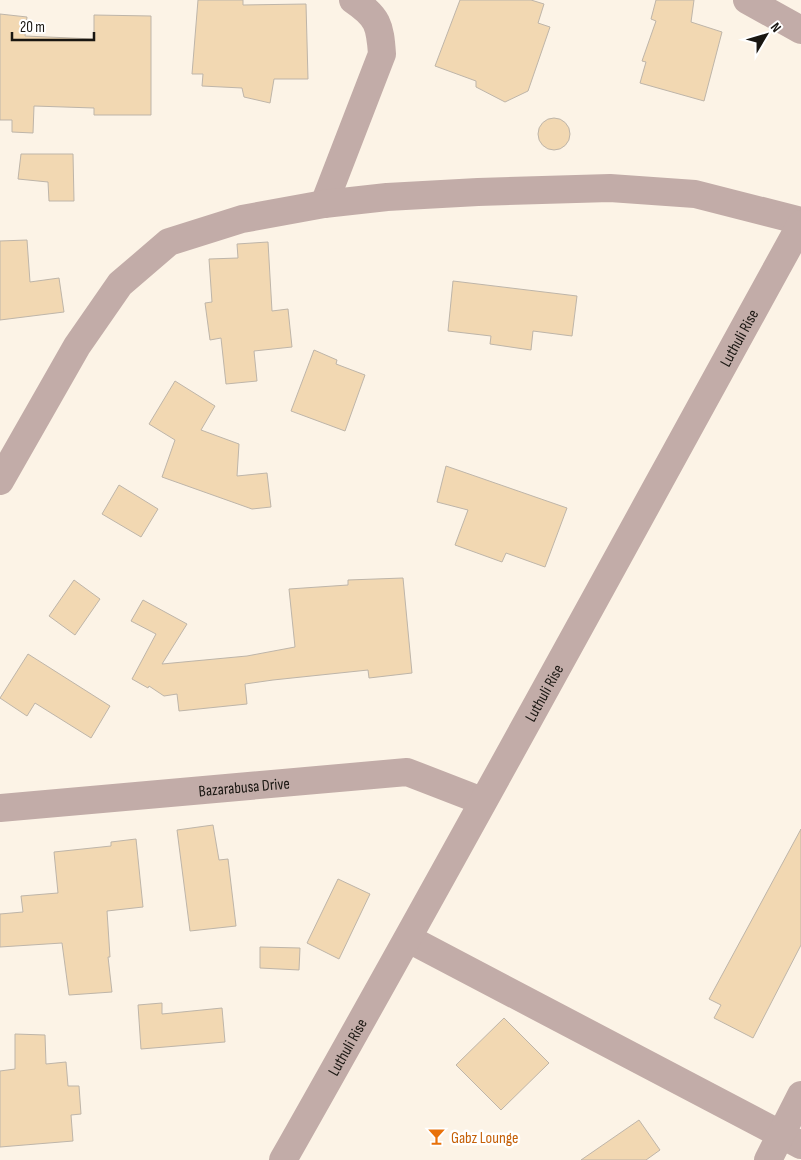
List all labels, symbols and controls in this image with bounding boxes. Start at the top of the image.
scale bar [12,10,95,42]
north arrow [741,10,791,60]
text: 20 m [20,18,45,37]
text: N [767,19,785,35]
street label: Luthuli Rise [716,306,763,370]
street label: Luthuli Rise [521,661,568,725]
street label: Bazarabusa Drive [198,774,291,801]
street label: Luthuli Rise [325,1016,372,1079]
bar icon: Gabz Lounge [427,1127,447,1147]
place label: Gabz Lounge [451,1129,519,1148]

